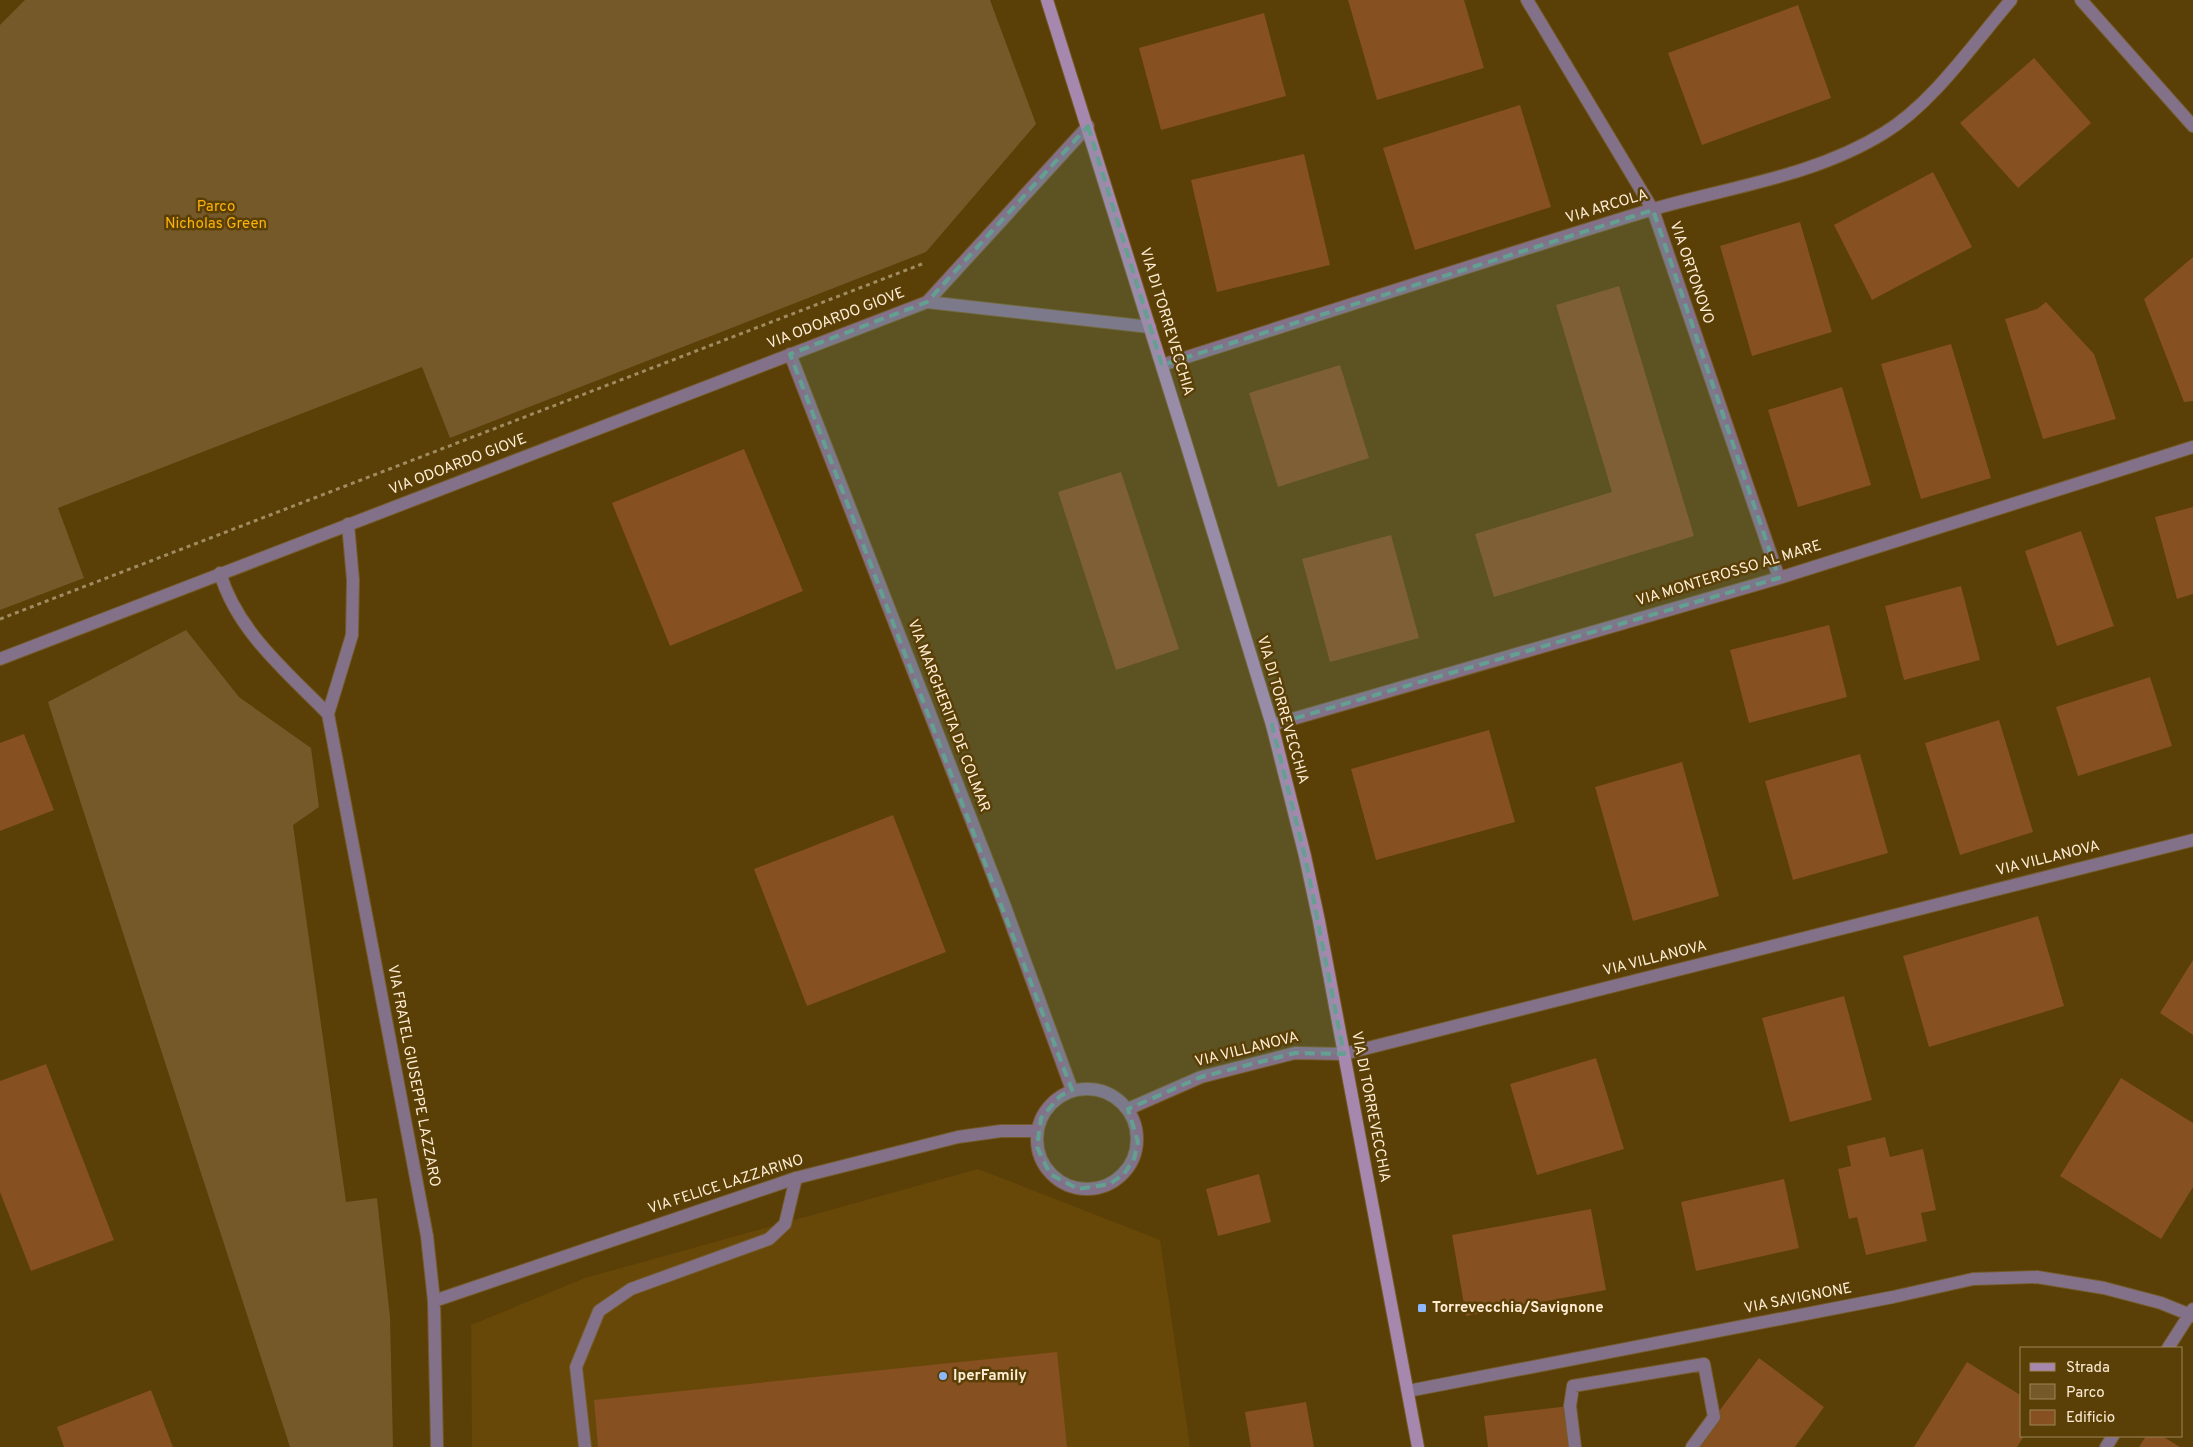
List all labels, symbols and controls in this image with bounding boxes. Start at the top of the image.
street label: VIA ARCOLA [1564,185,1650,229]
park label: Parco Nicholas Green [165,198,267,234]
street label: VIA ORTONOVO [1665,219,1717,327]
street label: VIA DI TORREVECCHIA [1134,246,1198,398]
street label: VIA ODOARDO GIOVE [764,284,908,354]
street label: VIA ODOARDO GIOVE [386,430,530,500]
street label: VIA MONTEROSSO AL MARE [1634,537,1824,611]
street label: VIA MARGHERITA DE COLMAR [902,617,994,815]
street label: VIA DI TORREVECCHIA [1252,634,1312,786]
street label: VIA VILLANOVA [1994,837,2102,881]
street label: VIA VILLANOVA [1601,937,1709,981]
street label: VIA FRATEL GIUSEPPE LAZZARO [382,963,444,1189]
street label: VIA VILLANOVA [1193,1028,1301,1072]
street label: VIA DI TORREVECCHIA [1346,1030,1394,1184]
street label: VIA FELICE LAZZARINO [646,1151,806,1219]
street label: VIA SAVIGNONE [1742,1279,1854,1319]
place label: Torrevecchia/Savignone [1432,1299,1604,1318]
marker: Torrevecchia/Savignone [1416,1302,1428,1314]
legend [2020,1347,2183,1437]
text: Strada [2066,1359,2110,1378]
place label: IperFamily [953,1367,1027,1386]
marker: IperFamily [937,1370,949,1382]
text: Parco [2066,1384,2105,1403]
text: Edificio [2066,1409,2115,1428]

